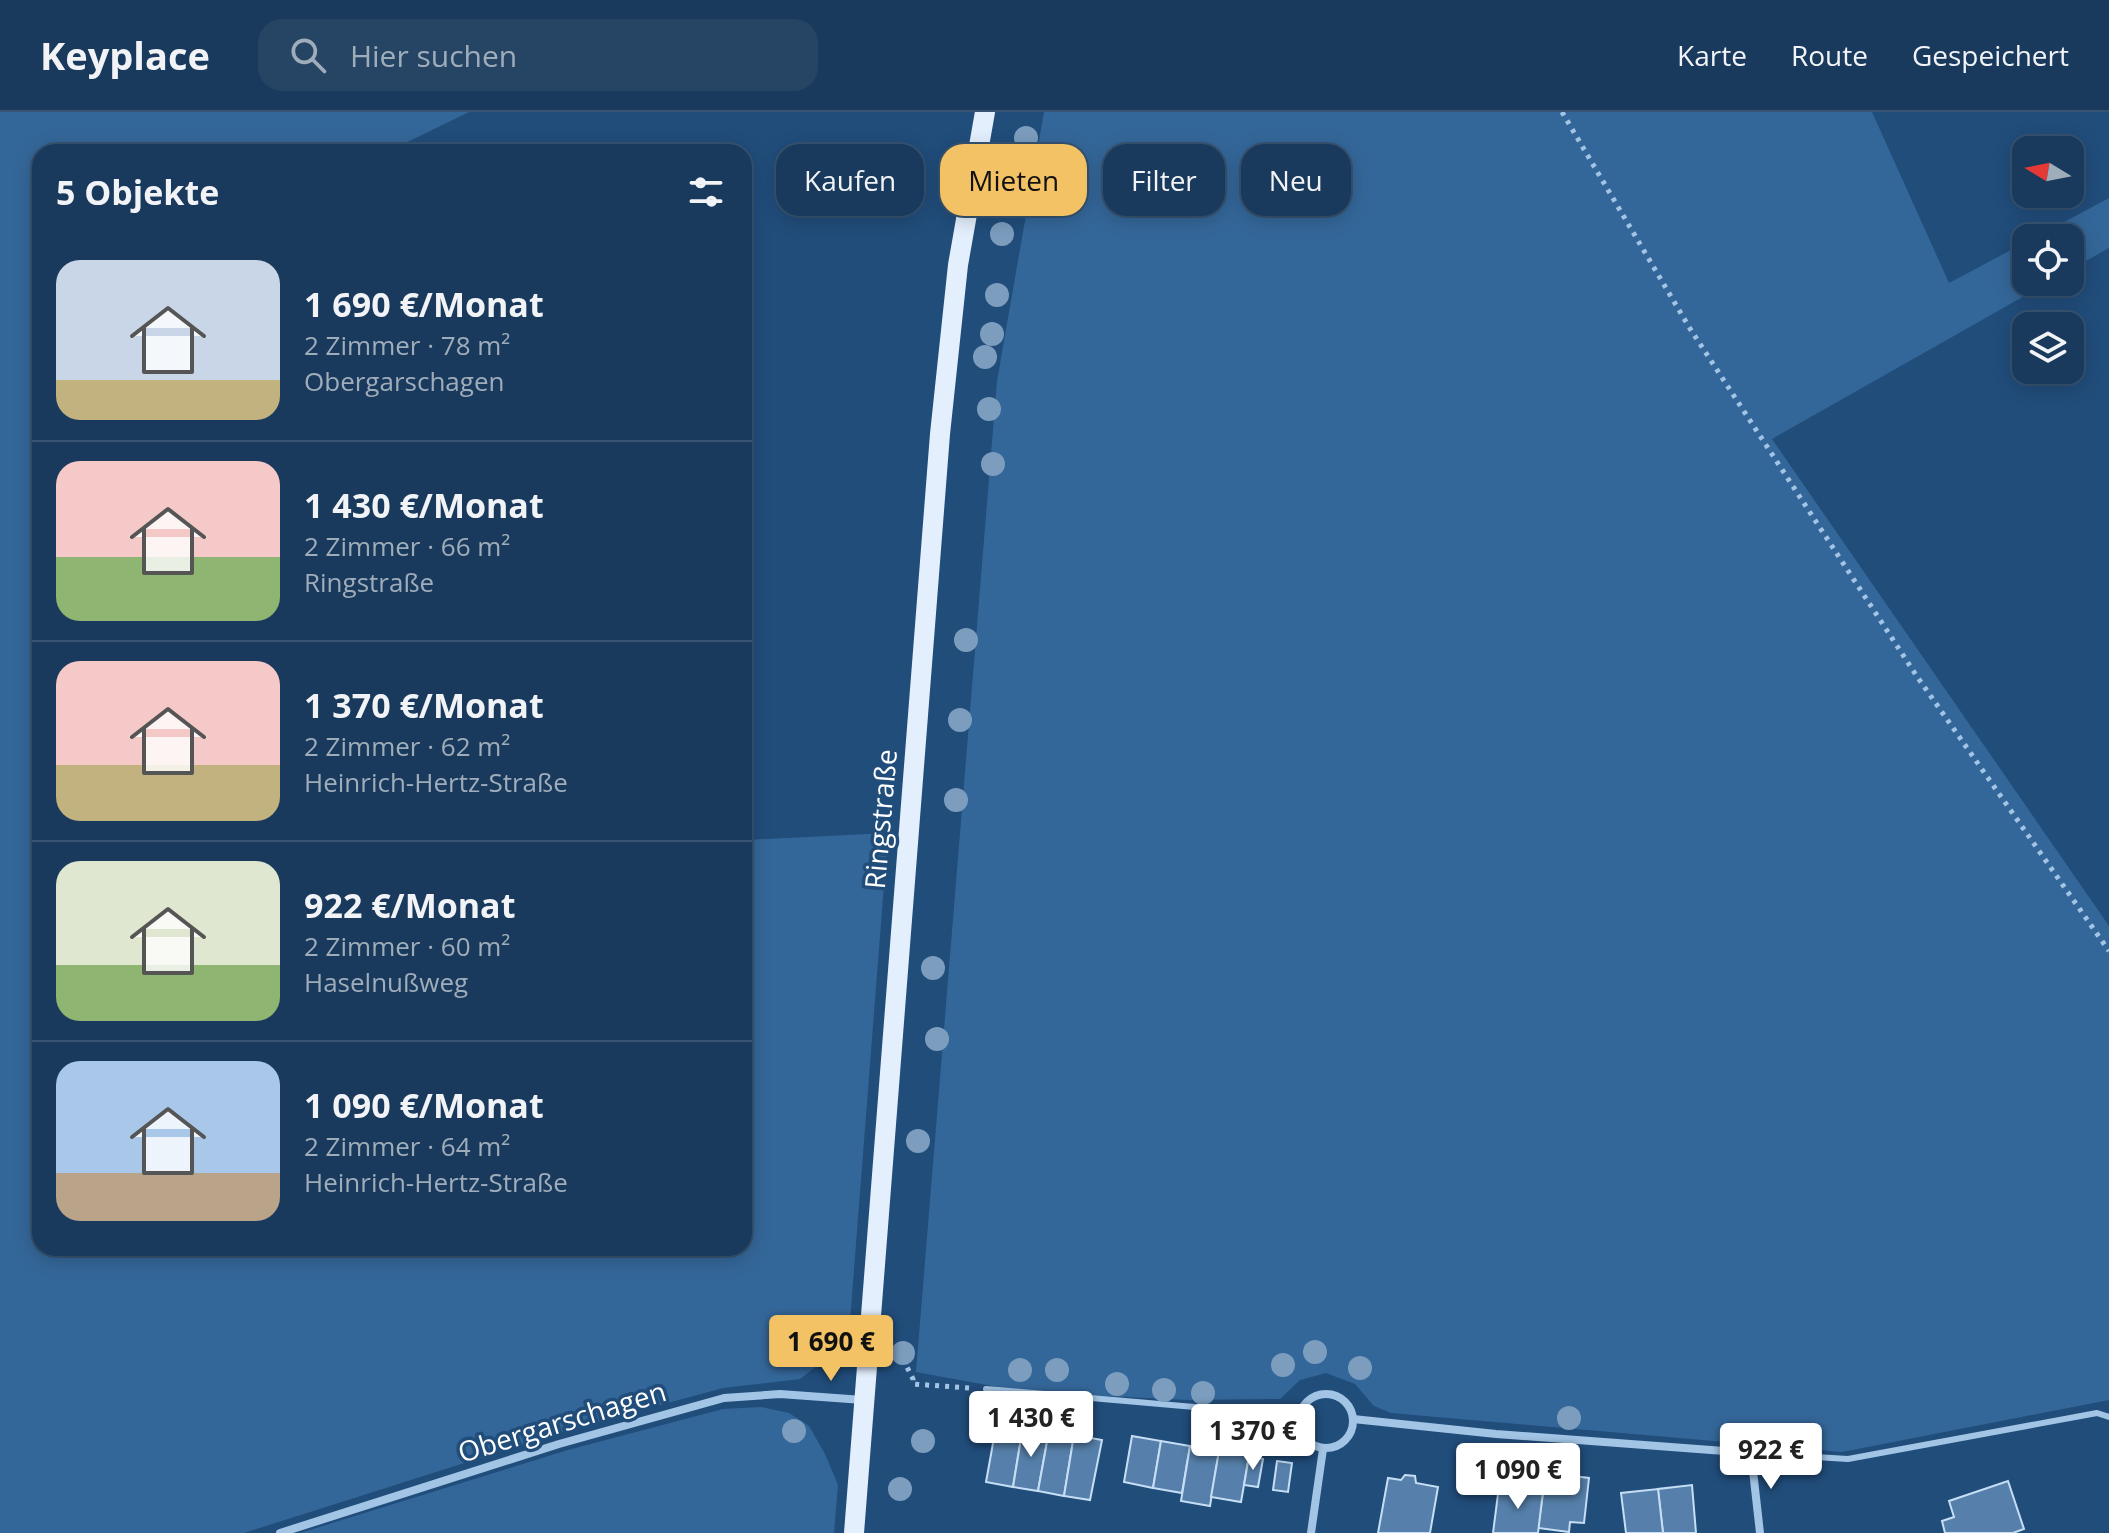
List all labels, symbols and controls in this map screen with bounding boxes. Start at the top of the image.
search box [258,19,818,91]
text: Keyplace [40,29,210,81]
icon: search [286,33,330,77]
text: Hier suchen [350,35,517,76]
text: Karte [1677,36,1747,74]
text: Route [1791,36,1868,74]
text: Gespeichert [1912,36,2069,74]
north arrow [2012,136,2084,208]
map controls [2012,136,2084,384]
chip: Kaufen [776,144,924,216]
chip: Mieten [940,144,1087,216]
chip: Filter [1103,144,1225,216]
chip: Neu [1241,144,1351,216]
text: 5 Objekte [56,169,219,215]
icon: filters [684,170,728,214]
button: locate [2012,224,2084,296]
text: 1 690 €/Monat [304,281,544,327]
icon: home [120,292,216,388]
button: layers [2012,312,2084,384]
text: 2 Zimmer · 78 m² [304,327,510,363]
text: Obergarschagen [304,363,504,399]
text: 1 430 €/Monat [304,482,544,528]
icon: home [120,493,216,589]
text: 2 Zimmer · 66 m² [304,528,510,564]
text: Ringstraße [304,564,434,600]
text: 1 370 €/Monat [304,682,544,728]
icon: home [120,693,216,789]
text: 2 Zimmer · 62 m² [304,728,510,764]
street label: Ringstraße [855,747,905,890]
text: Heinrich-Hertz-Straße [304,764,568,800]
text: 922 €/Monat [304,882,515,928]
icon: home [120,893,216,989]
text: 2 Zimmer · 60 m² [304,928,510,964]
text: Haselnußweg [304,964,468,1000]
text: 1 090 €/Monat [304,1082,544,1128]
icon: home [120,1093,216,1189]
text: 2 Zimmer · 64 m² [304,1128,510,1164]
text: Heinrich-Hertz-Straße [304,1164,568,1200]
pin: 1 690 € [757,1315,905,1383]
text: 1 690 € [787,1323,875,1359]
street label: Obergarschagen [453,1371,670,1471]
pin: 1 430 € [957,1391,1105,1459]
text: 1 430 € [987,1399,1075,1435]
pin: 1 370 € [1179,1404,1327,1472]
text: 1 370 € [1209,1412,1297,1448]
pin: 922 € [1715,1423,1827,1491]
text: 922 € [1738,1431,1804,1467]
pin: 1 090 € [1444,1443,1592,1511]
text: 1 090 € [1474,1451,1562,1487]

